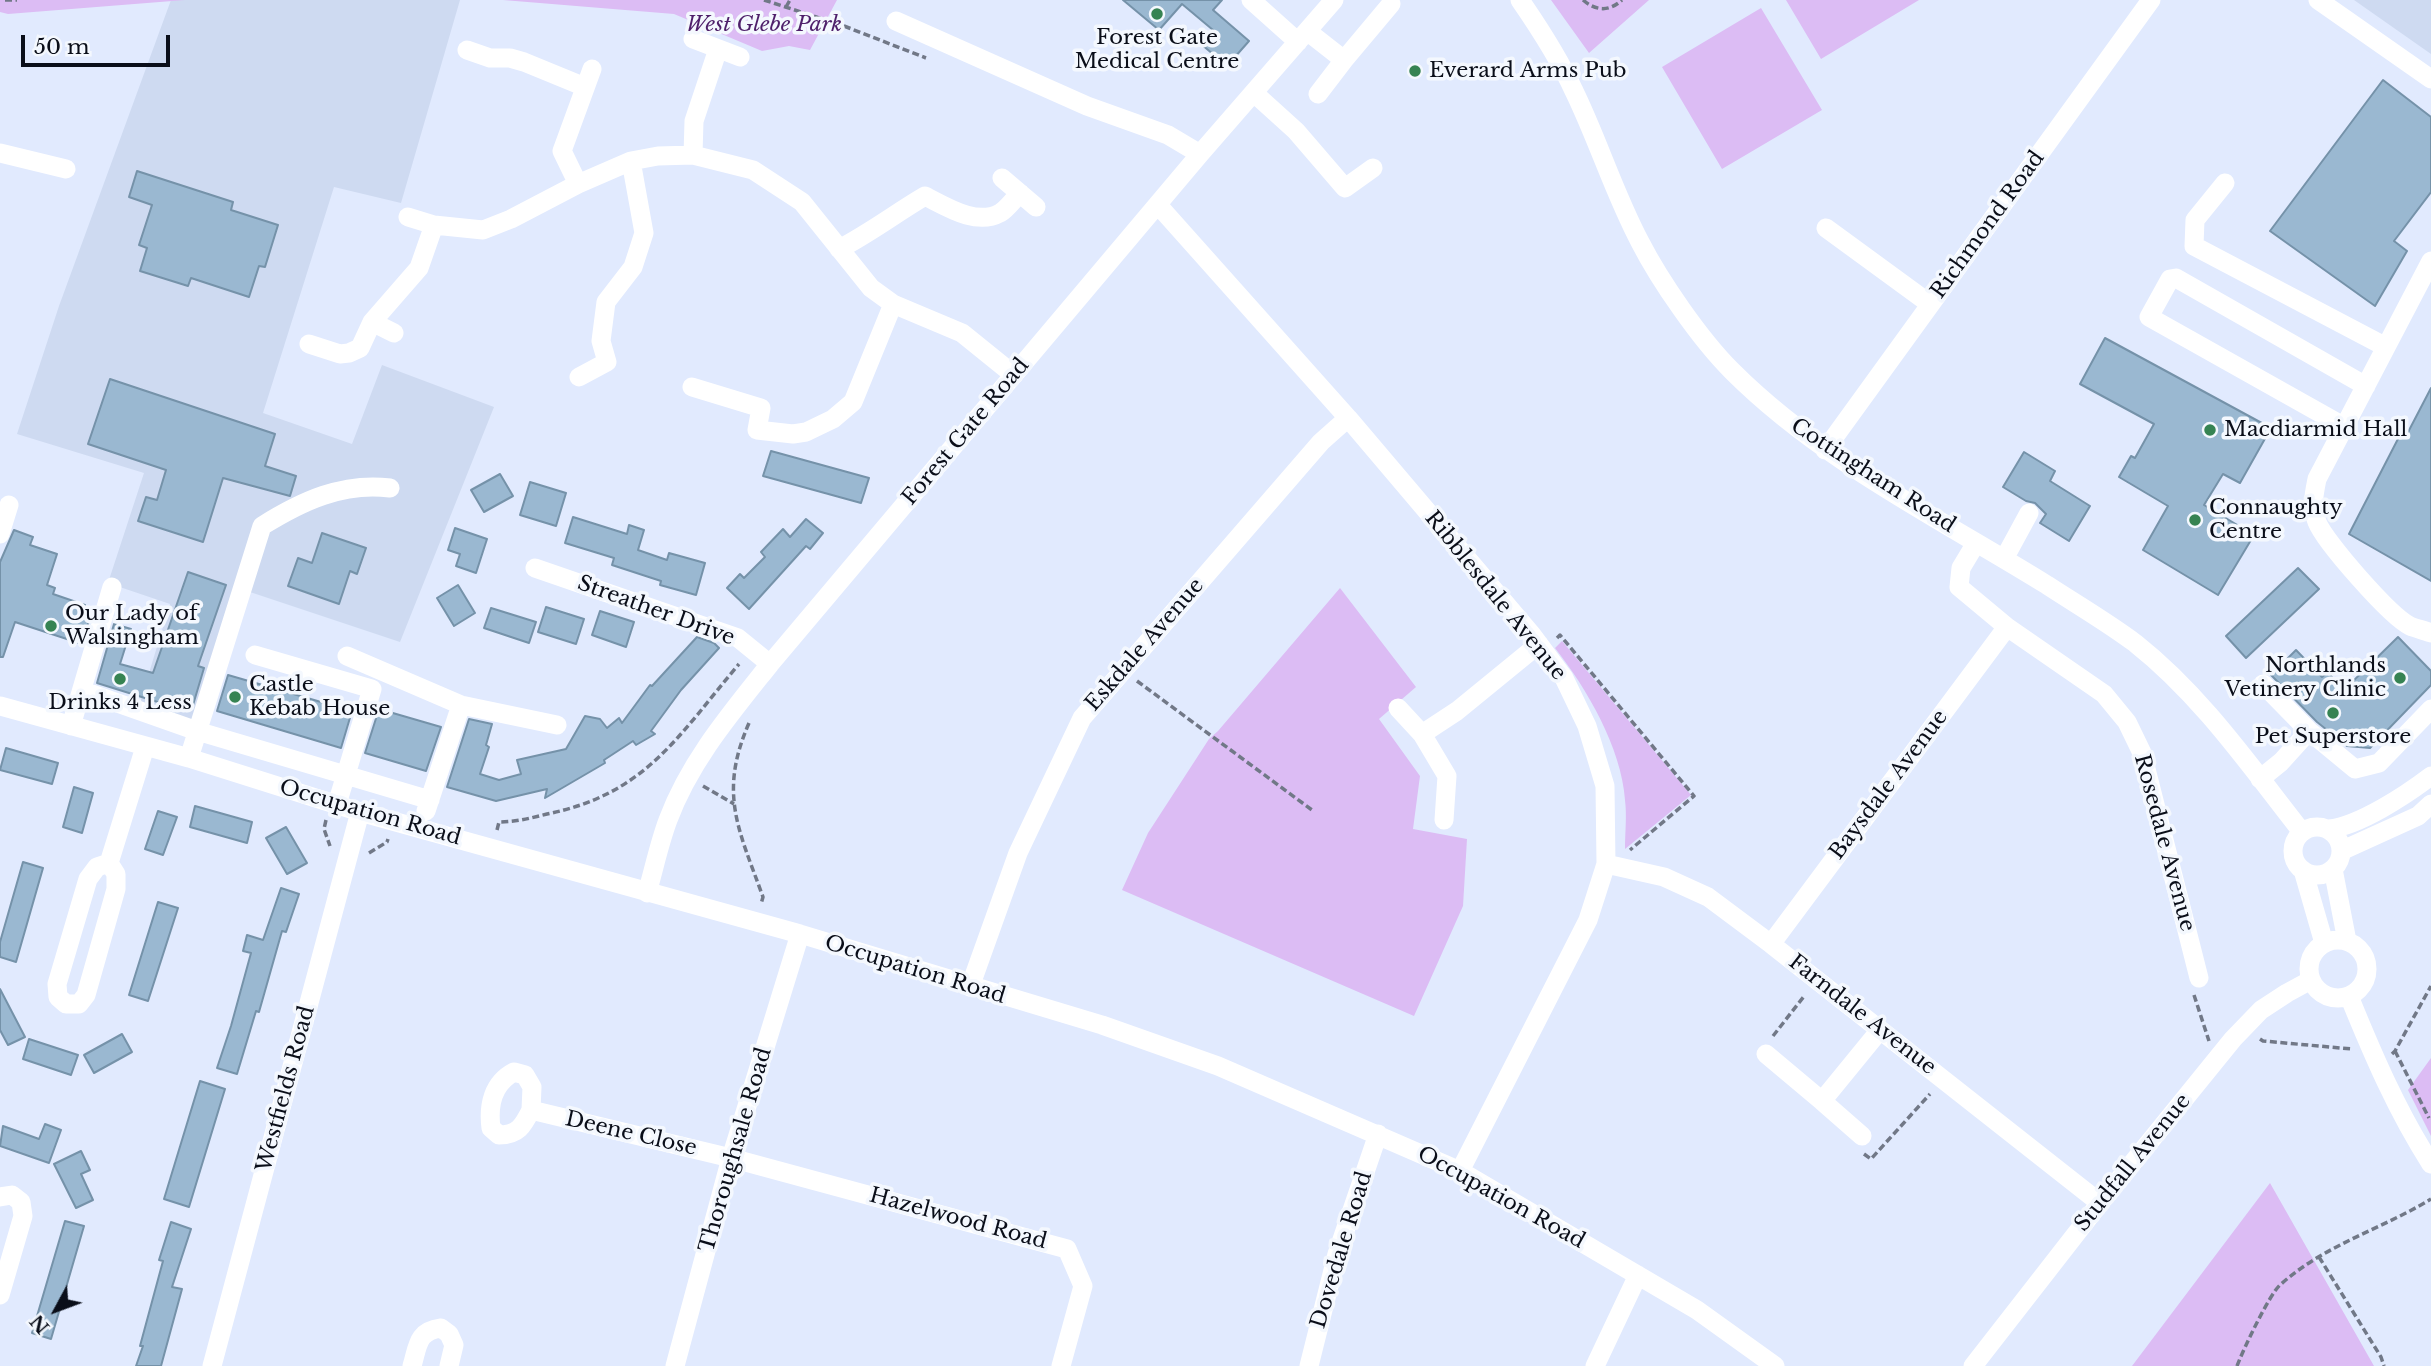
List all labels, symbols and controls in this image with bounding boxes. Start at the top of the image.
marker: Forest Gate Medical Centre [1149,6,1165,22]
park label: West Glebe Park [686,12,842,38]
scale bar [24,21,173,65]
place label: Forest Gate Medical Centre [1075,25,1239,75]
text: 50 m [34,34,89,60]
place label: Everard Arms Pub [1429,58,1626,84]
marker: Everard Arms Pub [1407,63,1423,79]
street label: Richmond Road [1926,146,2050,304]
street label: Forest Gate Road [897,353,1035,511]
street label: Cottingham Road [1786,413,1960,539]
place label: Macdiarmid Hall [2224,417,2407,443]
marker: Macdiarmid Hall [2202,422,2218,438]
place label: Connaughty Centre [2209,495,2343,545]
street label: Ribblesdale Avenue [1419,506,1571,686]
marker: Connaughty Centre [2187,512,2203,528]
street label: Streather Drive [574,571,738,651]
street label: Eskdale Avenue [1081,573,1209,717]
place label: Our Lady of Walsingham [65,601,199,651]
marker: Our Lady of Walsingham [43,618,59,634]
place label: Northlands Vetinery Clinic [2224,653,2386,703]
marker: Northlands Vetinery Clinic [2392,670,2408,686]
marker: Drinks 4 Less [112,671,128,687]
place label: Castle Kebab House [249,672,390,722]
marker: Castle Kebab House [227,689,243,705]
place label: Drinks 4 Less [48,690,192,716]
street label: Baysdale Avenue [1825,705,1953,865]
marker: Pet Superstore [2325,705,2341,721]
place label: Pet Superstore [2255,724,2411,750]
street label: Rosedale Avenue [2128,752,2200,934]
street label: Occupation Road [276,775,464,851]
street label: Occupation Road [822,931,1008,1009]
street label: Farndale Avenue [1783,950,1941,1080]
street label: Westfields Road [252,1003,320,1175]
street label: Thoroughsale Road [695,1045,777,1255]
street label: Studfall Avenue [2070,1089,2196,1237]
street label: Deene Close [563,1107,699,1161]
street label: Occupation Road [1413,1142,1589,1254]
street label: Dovedale Road [1306,1168,1378,1332]
street label: Hazelwood Road [867,1183,1049,1255]
north arrow [21,1275,91,1345]
text: N [25,1310,54,1338]

